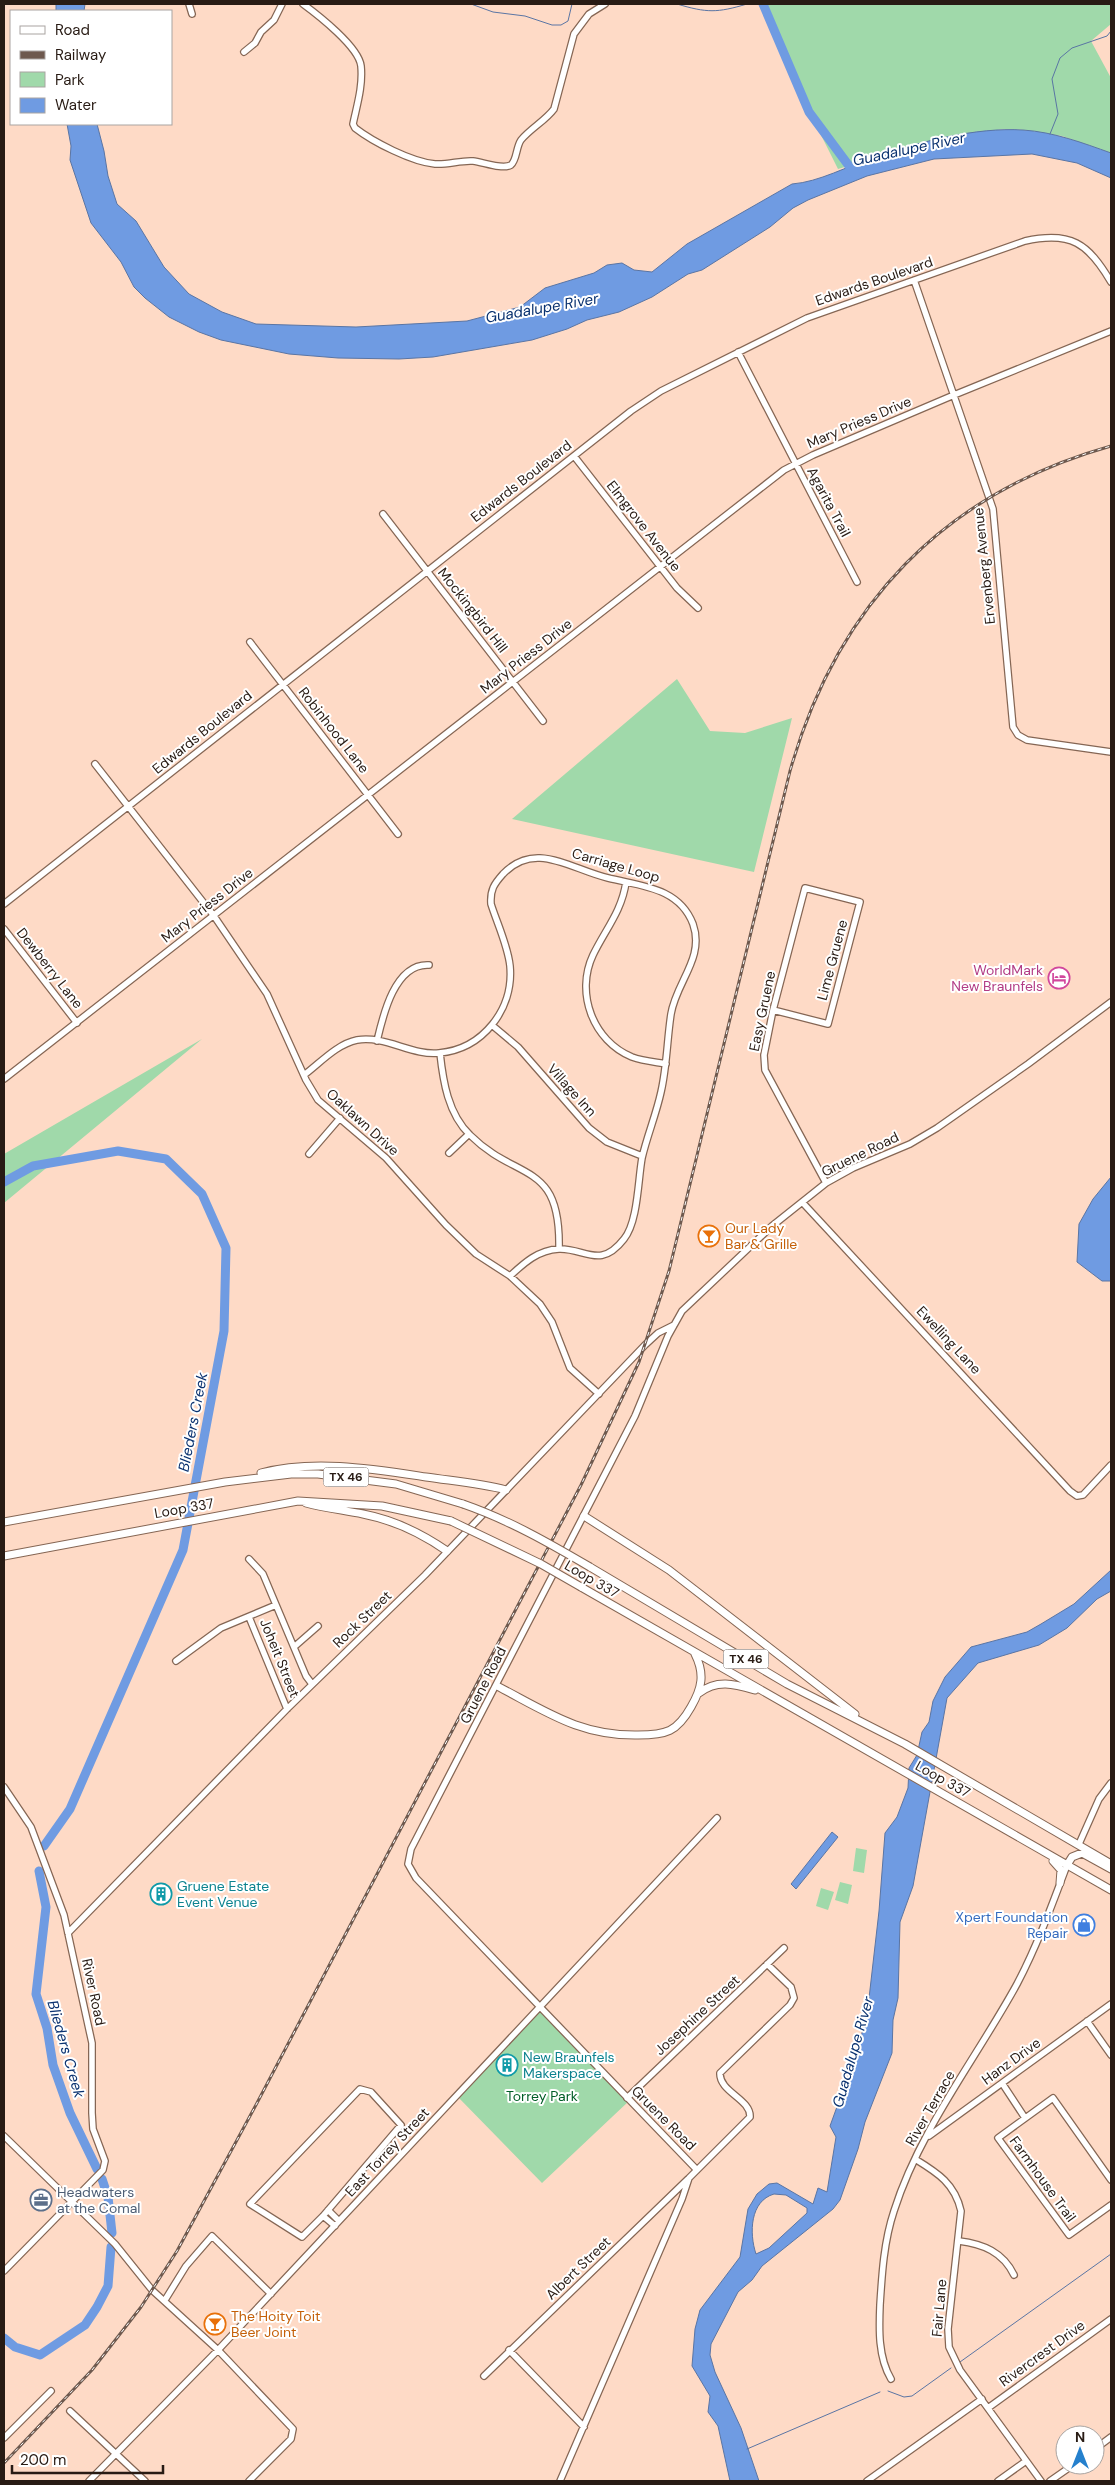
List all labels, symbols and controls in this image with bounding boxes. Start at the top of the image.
legend [10,10,172,125]
text: Road [55,20,90,40]
text: Railway [55,45,107,65]
text: Park [55,70,85,90]
text: Water [55,95,97,115]
water label: Guadalupe River [851,127,968,171]
street label: Edwards Boulevard [813,252,935,310]
water label: Guadalupe River [484,288,601,328]
street label: Mary Priess Drive [804,392,914,452]
street label: Edwards Boulevard [467,436,575,526]
street label: Agarita Trail [803,464,855,540]
street label: Elmgrove Avenue [603,477,685,575]
street label: Ervenberg Avenue [969,507,999,625]
street label: Mockingbird Hill [434,564,512,656]
street label: Mary Priess Drive [476,615,576,697]
street label: Robinhood Lane [295,683,373,777]
street label: Edwards Boulevard [149,686,255,778]
street label: Carriage Loop [570,844,662,886]
street label: Mary Priess Drive [157,864,257,946]
street label: Lime Gruene [813,918,851,1002]
street label: Dewberry Lane [13,924,87,1012]
place label: WorldMark New Braunfels [951,961,1043,995]
hotel icon: WorldMark New Braunfels [1047,966,1071,990]
street label: Easy Gruene [745,969,779,1053]
street label: Village Inn [544,1060,600,1120]
street label: Oaklawn Drive [323,1085,403,1159]
street label: Gruene Road [818,1127,902,1181]
place label: Our Lady Bar & Grille [725,1219,797,1253]
bar icon: Our Lady Bar & Grille [697,1224,721,1248]
street label: Ewelling Lane [913,1302,985,1378]
water label: Blieders Creek [174,1370,212,1473]
road number: TX 46 [324,1468,368,1486]
street label: Loop 337 [153,1494,215,1522]
street label: Loop 337 [562,1556,622,1602]
street label: Rock Street [329,1587,395,1651]
street label: Joheit Street [256,1616,304,1700]
street label: Gruene Road [456,1643,510,1727]
road number: TX 46 [724,1650,768,1668]
street label: Loop 337 [912,1757,974,1801]
place label: Gruene Estate Event Venue [177,1877,269,1911]
building icon: Gruene Estate Event Venue [149,1882,173,1906]
place label: Xpert Foundation Repair [956,1908,1068,1942]
shop icon: Xpert Foundation Repair [1072,1913,1096,1937]
street label: River Road [78,1957,110,2027]
street label: Josephine Street [651,1971,743,2059]
water label: Guadalupe River [828,1994,879,2110]
water label: Blieders Creek [42,1998,90,2100]
street label: Hanz Drive [978,2034,1044,2088]
place label: New Braunfels Makerspace [523,2048,615,2082]
building icon: New Braunfels Makerspace [495,2053,519,2077]
street label: River Terrace [901,2067,959,2149]
street label: Gruene Road [628,2082,700,2154]
park label: Torrey Park [506,2087,578,2105]
street label: East Torrey Street [341,2104,433,2200]
street label: Farmhouse Trail [1006,2133,1080,2225]
place label: Headwaters at the Comal [57,2183,140,2217]
office icon: Headwaters at the Comal [29,2188,53,2212]
street label: Albert Street [542,2233,614,2303]
street label: Fair Lane [928,2278,950,2338]
place label: The Hoity Toit Beer Joint [231,2307,321,2341]
bar icon: The Hoity Toit Beer Joint [203,2312,227,2336]
street label: Rivercrest Drive [996,2316,1088,2390]
north arrow [1055,2425,1105,2475]
text: N [1075,2428,1085,2446]
scale bar [12,2442,164,2474]
text: 200 m [20,2450,66,2470]

